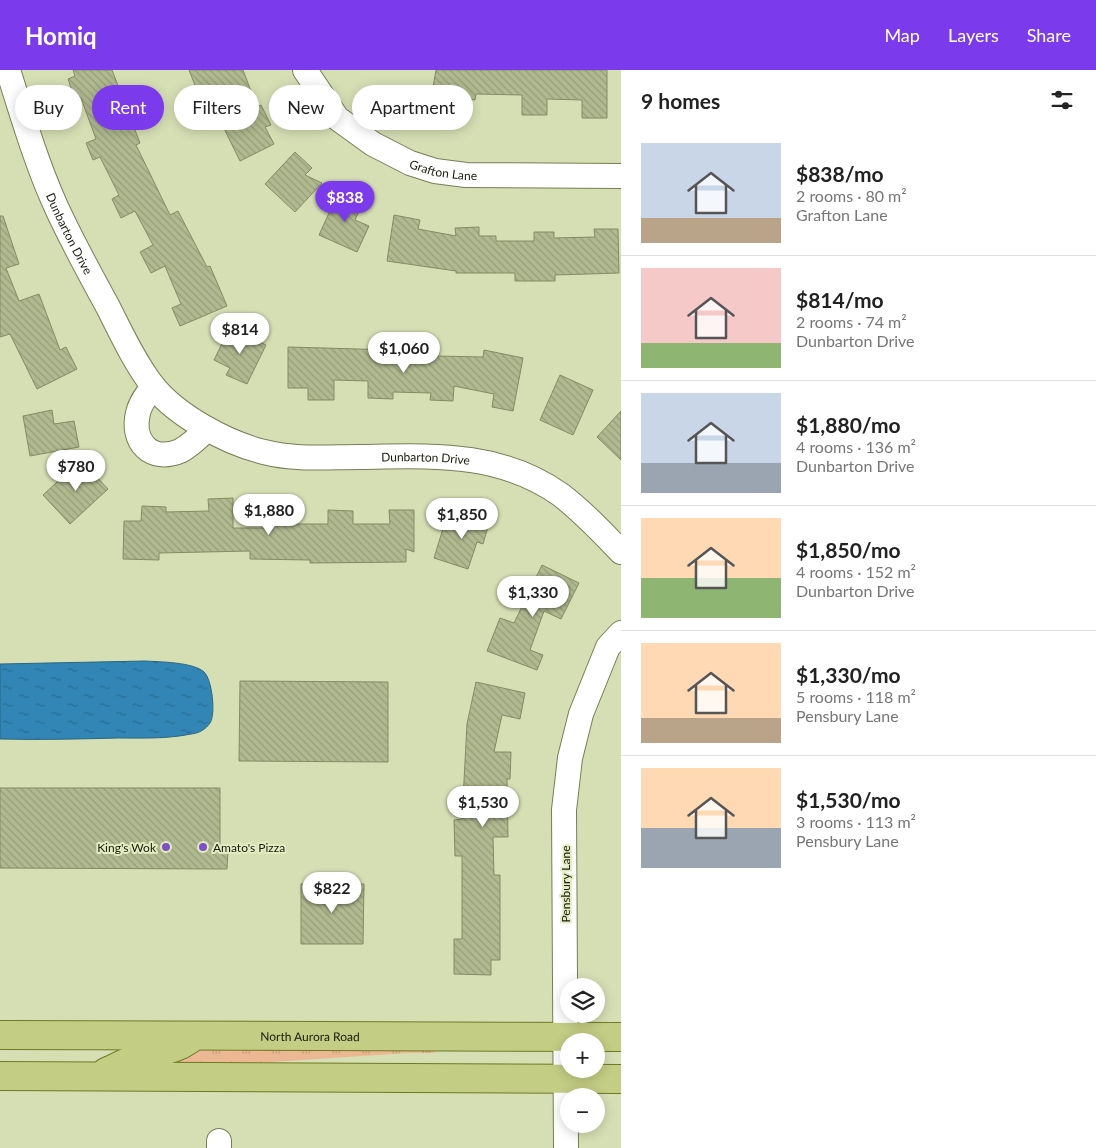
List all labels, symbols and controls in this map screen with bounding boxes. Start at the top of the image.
text: Homiq [25,21,97,50]
text: Map [884,24,920,46]
text: Layers [948,24,999,46]
text: Share [1027,24,1071,46]
chip: Buy [15,85,82,130]
chip: Rent [92,85,164,130]
chip: Filters [174,85,259,130]
chip: New [269,85,342,130]
chip: Apartment [352,85,473,130]
icon: filters [1048,86,1076,114]
text: 9 homes [641,88,720,113]
street label: Grafton Lane [408,156,477,183]
text: $838/mo [796,161,884,186]
icon: home [681,163,741,223]
pin: $838 [315,180,375,223]
text: 2 rooms · 80 m² [796,186,907,205]
text: $838 [326,187,364,206]
street label: Dunbarton Drive [43,190,96,277]
text: Grafton Lane [796,205,888,224]
text: $814/mo [796,287,884,312]
icon: home [681,288,741,348]
pin: $814 [210,312,270,355]
text: 2 rooms · 74 m² [796,312,907,331]
text: $814 [221,319,259,338]
text: Dunbarton Drive [796,331,915,350]
pin: $1,060 [363,332,445,374]
text: $1,060 [379,338,429,357]
text: $1,880/mo [796,412,901,437]
icon: home [681,413,741,473]
text: 4 rooms · 136 m² [796,437,916,456]
street label: Dunbarton Drive [381,449,471,467]
pin: $780 [46,450,106,492]
text: $780 [57,456,95,475]
text: Dunbarton Drive [796,456,915,475]
pin: $1,880 [228,494,310,536]
pin: $1,850 [421,498,503,540]
text: $1,880 [244,500,294,519]
text: $1,850 [437,504,487,523]
text: $1,850/mo [796,537,901,562]
icon: home [681,538,741,598]
text: 4 rooms · 152 m² [796,562,916,581]
pin: $1,330 [492,576,574,618]
text: Dunbarton Drive [796,581,915,600]
text: $1,330 [508,582,558,601]
text: $1,330/mo [796,662,901,687]
icon: home [681,663,741,723]
text: 5 rooms · 118 m² [796,687,916,706]
text: Pensbury Lane [796,706,899,725]
pin: $1,530 [442,786,524,828]
text: $1,530/mo [796,787,901,812]
icon: home [681,788,741,848]
text: $1,530 [458,792,508,811]
text: 3 rooms · 113 m² [796,812,916,831]
text: Pensbury Lane [796,831,899,850]
place label: King's Wok [97,840,157,855]
place label: Amato's Pizza [213,840,285,855]
marker: King's Wok [160,841,172,853]
marker: Amato's Pizza [197,841,209,853]
street label: Pensbury Lane [558,845,573,923]
pin: $822 [302,872,362,914]
text: $822 [313,878,351,897]
map controls [560,978,605,1133]
button: layers [560,978,605,1023]
street label: North Aurora Road [260,1028,360,1044]
button: + [560,1033,605,1078]
button: − [560,1088,605,1133]

